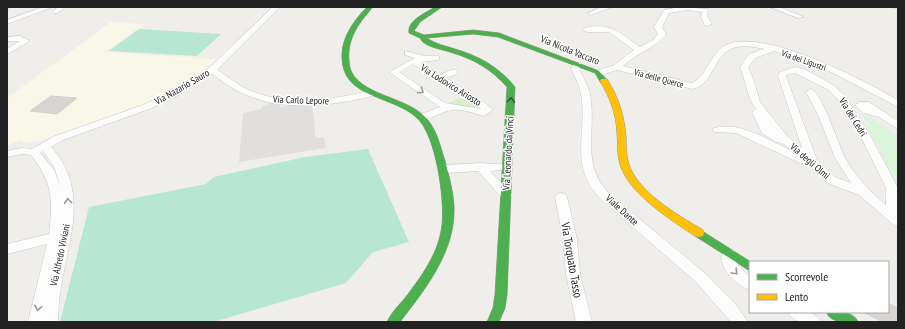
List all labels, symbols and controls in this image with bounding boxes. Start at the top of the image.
street label: Via Nicola Vaccaro [538,32,601,68]
street label: Via dei Ligustri [779,47,828,73]
street label: Via Lodovico Ariosto [417,61,484,109]
street label: Via Nazario Sauro [151,66,212,108]
street label: Via delle Querce [632,66,685,90]
one-way arrow [416,86,423,93]
street label: Via Carlo Lepore [272,92,329,107]
street label: Via dei Cedri [835,94,870,139]
one-way arrow [507,97,516,103]
street label: Via Leonardo da Vinci [500,116,516,191]
street label: Via degli Olmi [787,139,833,182]
street label: Viale Dante [602,191,641,228]
one-way arrow [63,198,72,204]
street label: Via Torquato Tasso [558,220,586,299]
street label: Via Alfredo Viviani [47,223,73,288]
legend [749,261,889,313]
one-way arrow [730,267,738,275]
text: Scorrevole [785,269,828,284]
text: Lento [785,289,808,304]
one-way arrow [35,305,43,311]

